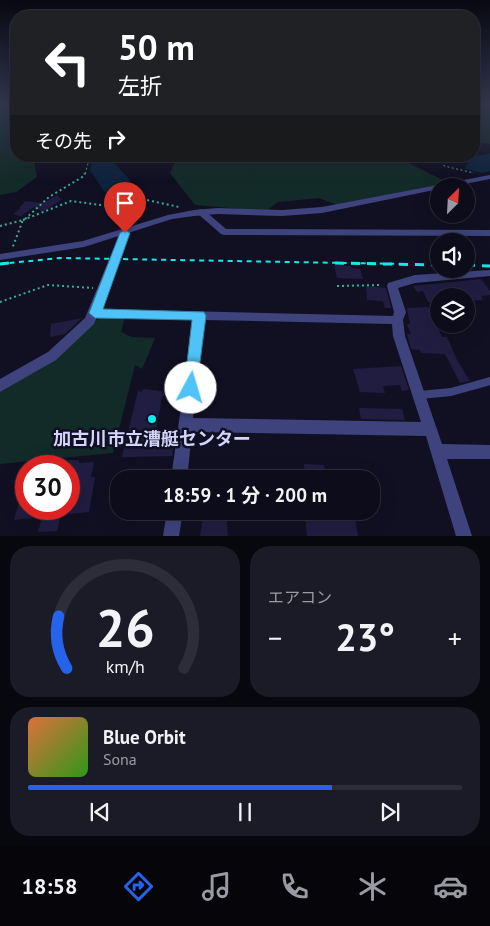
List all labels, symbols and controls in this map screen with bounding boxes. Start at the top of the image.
text: 50 m [118,24,195,70]
icon: left [35,30,100,95]
text: 左折 [118,72,162,100]
icon: right [102,125,130,153]
text: その先 [35,129,92,153]
north arrow [430,178,475,222]
map controls [430,178,475,333]
pin [104,182,146,233]
icon: arrive [111,189,139,217]
button: sound [430,233,475,278]
button: layers [430,288,475,333]
position arrow [164,361,216,413]
marker: 加古川市立漕艇センター [146,413,158,425]
place label: 加古川市立漕艇センター [53,427,251,450]
speed limit sign: 30 [15,455,80,520]
text: 18:59 · 1 分 · 200 m [163,483,327,507]
text: エアコン [268,587,332,607]
text: 26 [96,594,154,661]
text: 23° [335,612,395,661]
text: − [268,619,282,656]
text: + [448,619,462,656]
text: km/h [105,655,145,678]
text: Blue Orbit [103,725,186,749]
text: Sona [103,749,137,769]
icon: previous [86,798,114,826]
icon: pause [231,798,259,826]
icon: next [376,798,404,826]
icon: directions [121,869,156,904]
icon: music [199,869,234,904]
icon: phone [277,869,312,904]
icon: climate [355,869,390,904]
icon: car [433,869,468,904]
text: 18:58 [22,872,77,900]

